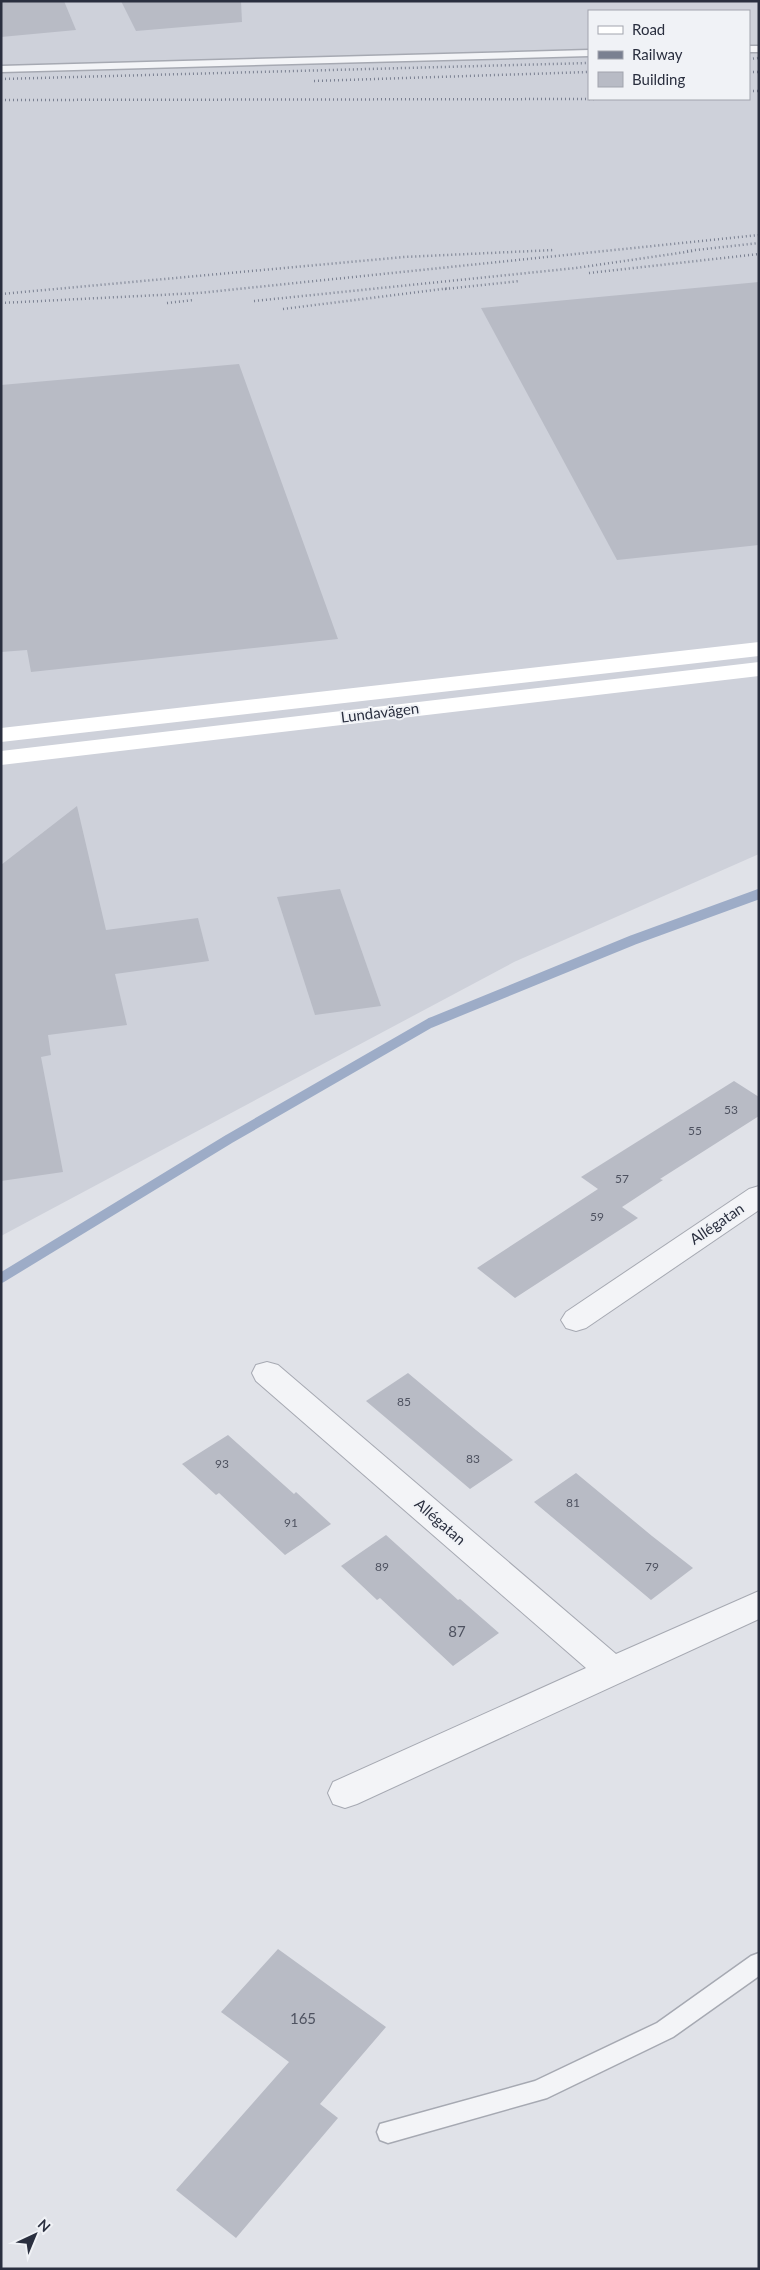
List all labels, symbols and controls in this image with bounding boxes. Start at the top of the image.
legend [588,10,750,100]
text: Road [632,20,665,38]
text: Railway [632,45,683,63]
text: Building [632,70,685,88]
street label: Lundavägen [340,698,420,726]
house number: 53 [724,1102,738,1117]
house number: 55 [688,1123,702,1138]
house number: 57 [615,1171,629,1186]
street label: Allégatan [686,1199,747,1248]
house number: 59 [590,1209,604,1224]
house number: 85 [397,1394,411,1409]
house number: 83 [466,1451,480,1466]
house number: 93 [215,1456,229,1471]
street label: Allégatan [412,1494,470,1548]
house number: 81 [566,1495,580,1510]
house number: 91 [284,1515,298,1530]
house number: 89 [375,1559,389,1574]
house number: 79 [645,1559,659,1574]
house number: 87 [448,1622,466,1640]
house number: 165 [290,2009,316,2027]
north arrow [10,2210,60,2260]
text: N [35,2215,54,2235]

